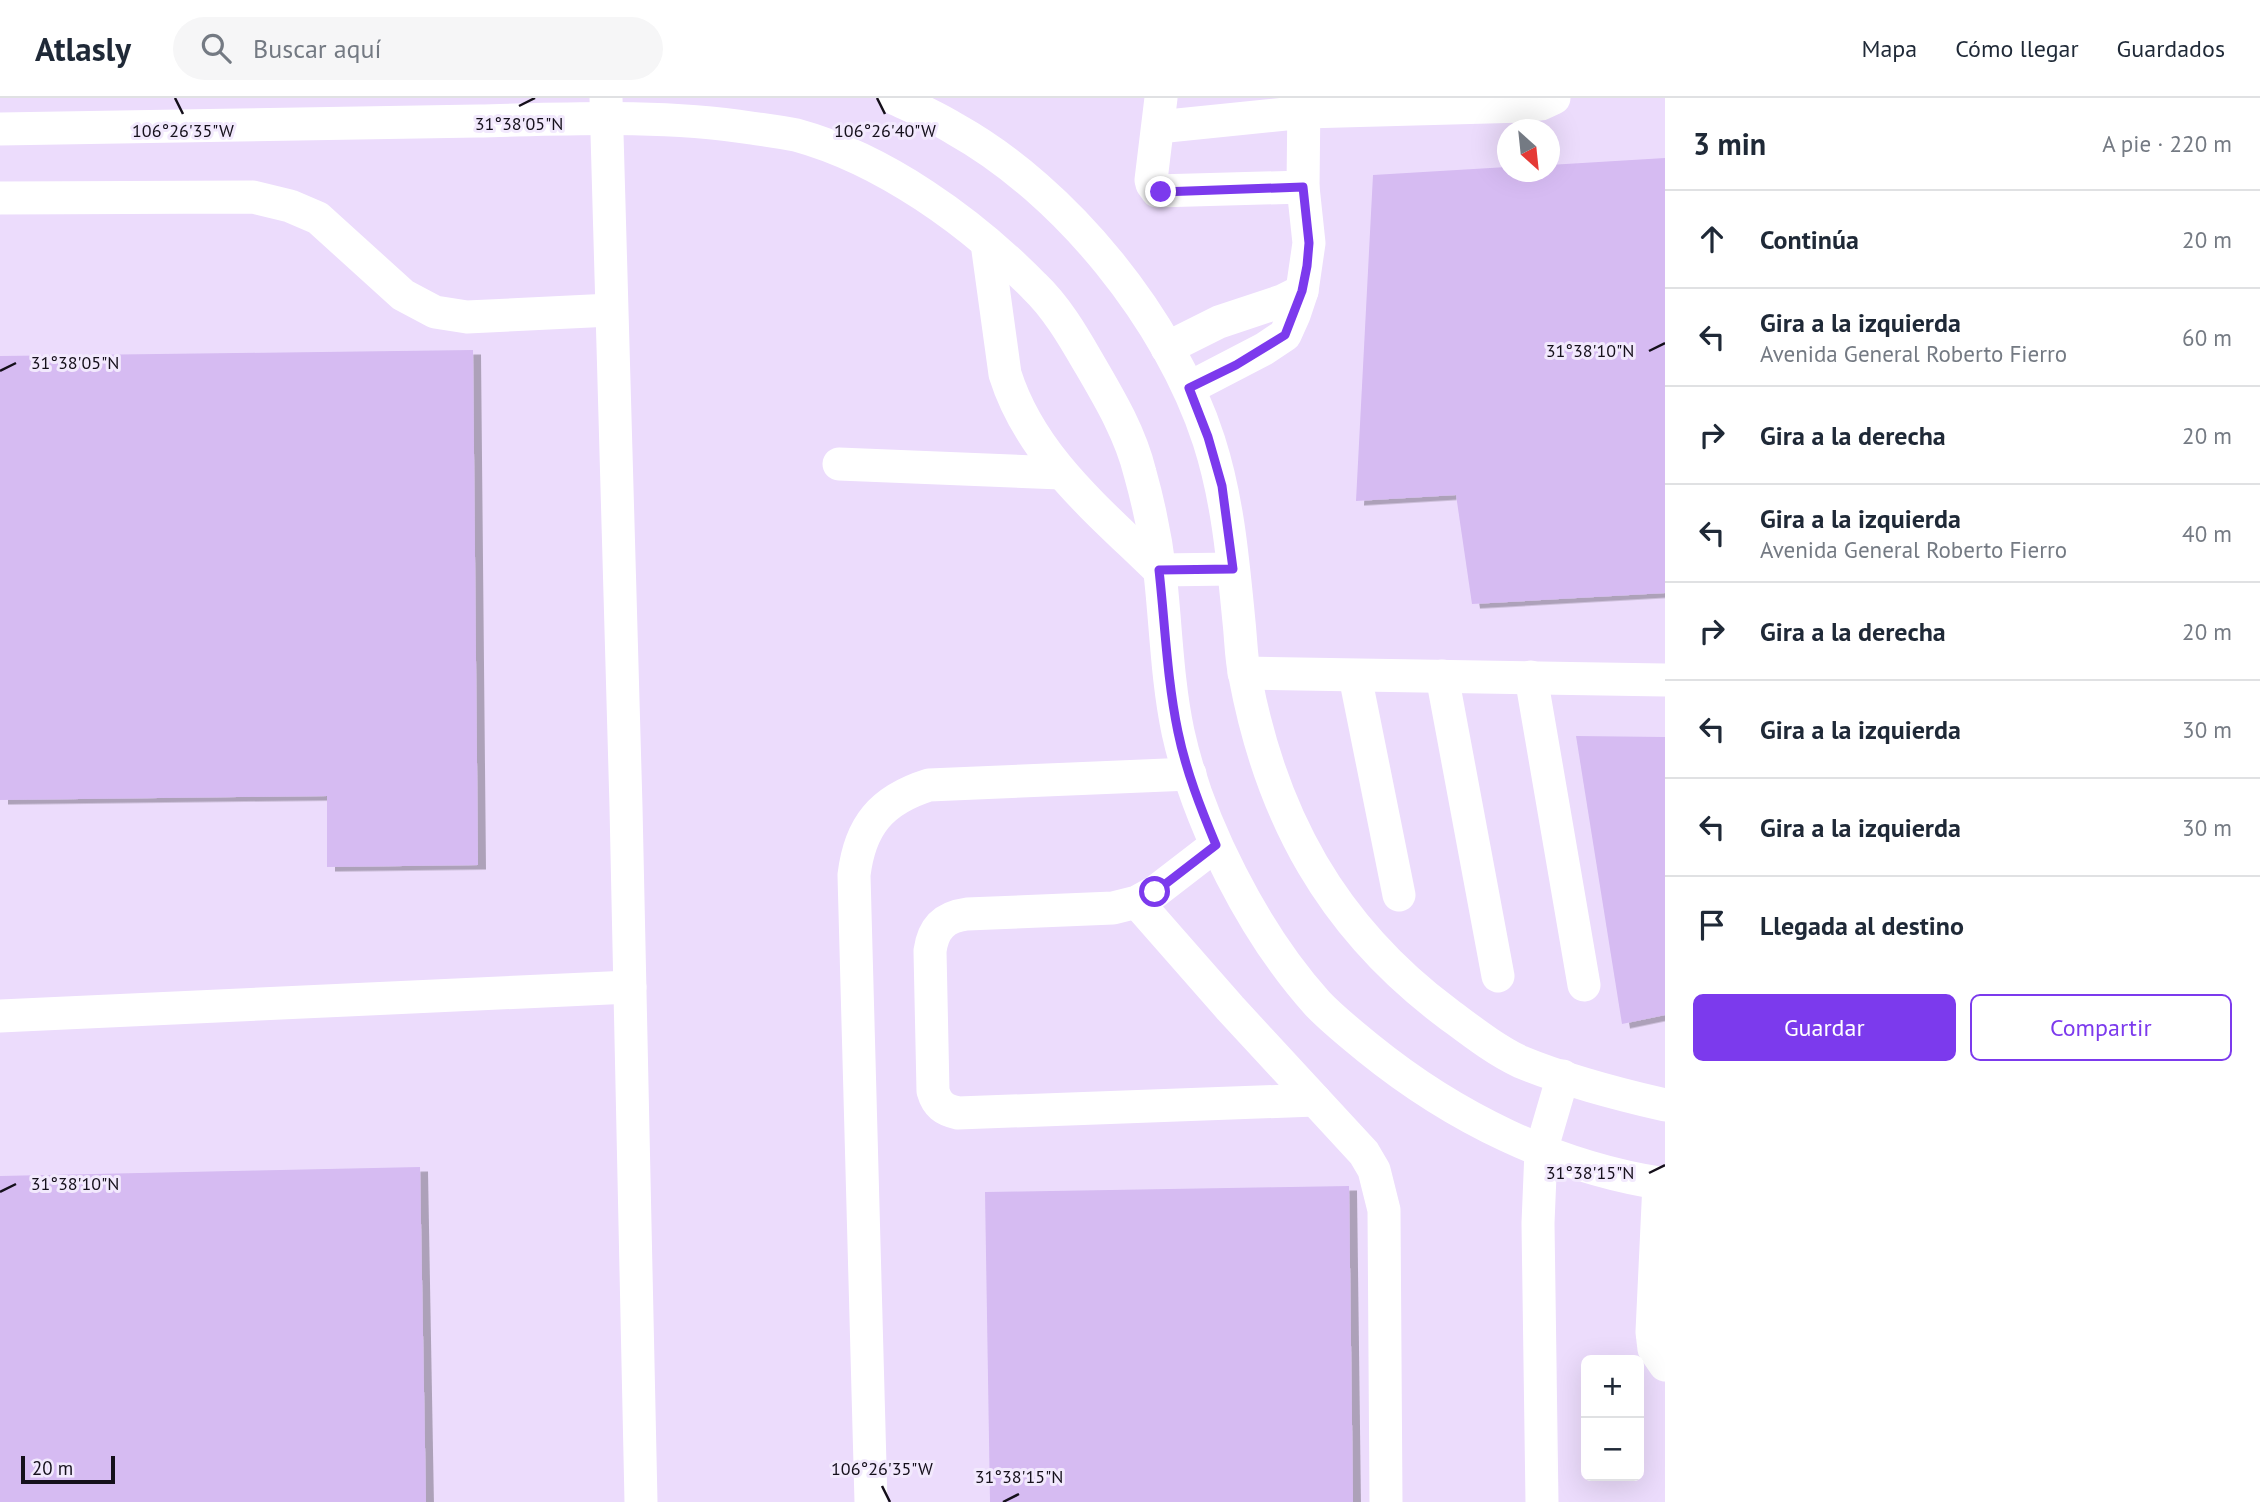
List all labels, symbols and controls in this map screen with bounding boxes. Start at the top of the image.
search box [173,17,663,80]
text: Atlasly [35,27,131,70]
icon: search [197,29,235,67]
text: Buscar aquí [253,32,381,65]
text: Mapa [1861,33,1917,64]
text: Cómo llegar [1955,33,2079,64]
text: Guardados [2117,33,2225,64]
text: 31°38'05"N [475,112,563,135]
text: 106°26'35"W [132,119,234,142]
text: 106°26'40"W [834,119,936,142]
north arrow [1497,119,1560,182]
text: 3 min [1693,124,1766,163]
text: A pie · 220 m [2102,129,2232,158]
route end [1145,176,1176,207]
icon: ahead [1693,220,1731,258]
text: Continúa [1760,223,1859,256]
text: 20 m [2182,225,2232,254]
text: Gira a la izquierda [1760,306,1961,339]
icon: left [1693,318,1731,356]
text: 60 m [2182,323,2232,352]
text: 31°38'10"N [1546,339,1634,362]
text: Avenida General Roberto Fierro [1760,339,2067,368]
text: 31°38'05"N [31,351,119,374]
icon: right [1693,416,1731,454]
text: Gira a la derecha [1760,419,1946,452]
text: 20 m [2182,421,2232,450]
text: Gira a la izquierda [1760,502,1961,535]
icon: left [1693,514,1731,552]
text: 40 m [2182,519,2232,548]
text: Avenida General Roberto Fierro [1760,535,2067,564]
icon: right [1693,612,1731,650]
text: Gira a la derecha [1760,615,1946,648]
text: 20 m [2182,617,2232,646]
icon: left [1693,710,1731,748]
text: Gira a la izquierda [1760,713,1961,746]
text: 30 m [2182,715,2232,744]
icon: left [1693,808,1731,846]
text: Gira a la izquierda [1760,811,1961,844]
text: 30 m [2182,813,2232,842]
route start [1139,876,1170,907]
icon: arrive [1693,906,1731,944]
text: Llegada al destino [1760,909,1964,942]
button: Guardar [1693,994,1956,1061]
button: Compartir [1970,994,2232,1061]
text: 31°38'15"N [1546,1161,1634,1184]
text: 31°38'10"N [31,1172,119,1195]
map controls [1581,1355,1644,1481]
button: + [1581,1355,1644,1418]
button: − [1581,1418,1644,1481]
scale bar [21,1453,116,1485]
text: 20 m [32,1456,73,1480]
text: 106°26'35"W [831,1457,933,1480]
text: 31°38'15"N [975,1465,1063,1488]

